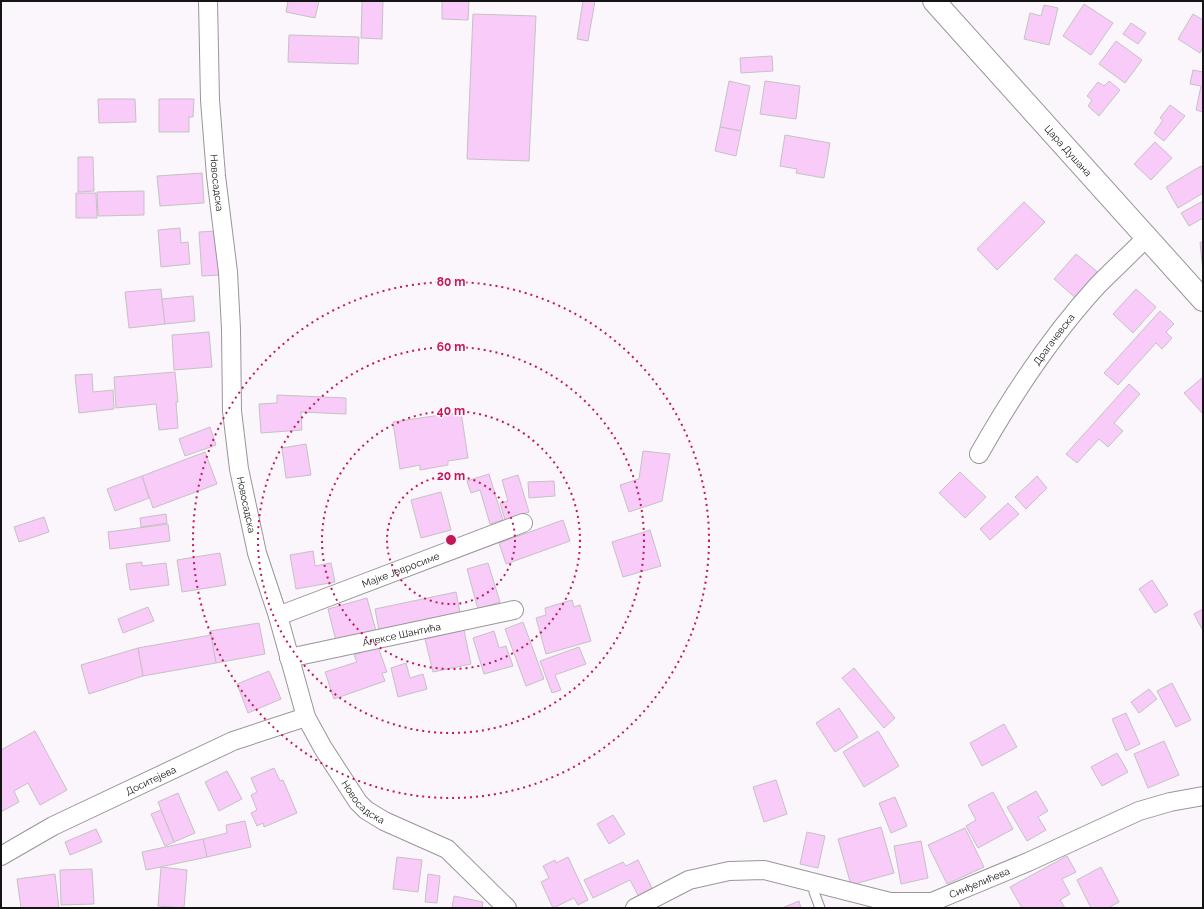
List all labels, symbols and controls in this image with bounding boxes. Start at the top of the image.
street label: Цара Душана [1043,123,1094,178]
street label: Новосадска [209,154,226,212]
text: 80 m [437,275,465,289]
street label: Драгачевска [1031,311,1076,367]
text: 60 m [437,340,465,354]
text: 40 m [437,404,465,418]
text: 20 m [437,469,465,483]
street label: Новосадска [235,475,258,534]
centre of rings [444,533,458,547]
street label: Мајке Јевросиме [360,550,441,589]
street label: Алексе Шантића [361,620,442,648]
street label: Доситејева [124,763,178,797]
street label: Новосадска [340,778,387,826]
street label: Синђелићева [947,865,1011,900]

